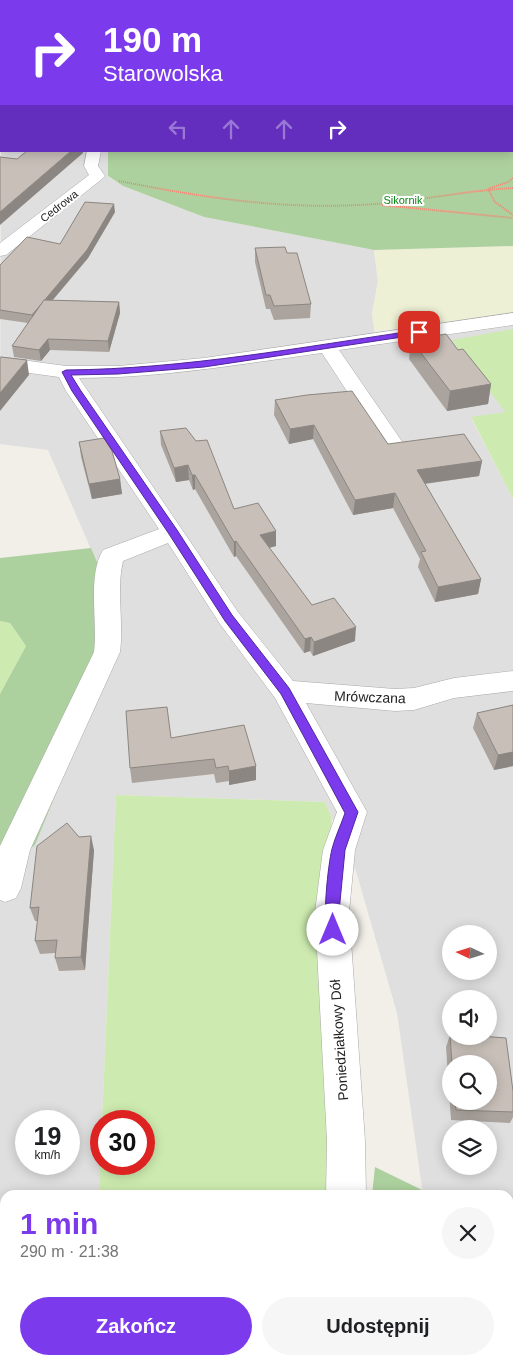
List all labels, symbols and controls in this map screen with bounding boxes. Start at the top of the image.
icon: right [20,20,85,85]
text: 190 m [103,20,202,59]
text: Starowolska [103,61,223,86]
icon: left [164,115,192,143]
icon: ahead [217,115,245,143]
icon: ahead [270,115,298,143]
icon: right [323,115,351,143]
street label: Cedrowa [38,187,81,224]
park label: Sikornik [383,194,423,206]
pin [398,311,440,353]
icon: arrive [405,318,433,346]
street label: Mrówczana [334,688,406,706]
position arrow [306,903,358,955]
north arrow [442,925,498,980]
map controls [442,925,497,1175]
street label: Poniedziałkowy Dół [327,978,351,1101]
button: sound [442,990,497,1045]
button: search [442,1055,497,1110]
speed limit sign: 30 [90,1110,155,1175]
button: layers [442,1120,497,1175]
text: 19 [34,1122,61,1150]
text: km/h [34,1148,61,1162]
text: 1 min [20,1207,98,1240]
button: close [442,1207,494,1259]
text: 290 m · 21:38 [20,1243,119,1260]
button: Zakończ [20,1297,252,1355]
button: Udostępnij [262,1297,494,1355]

